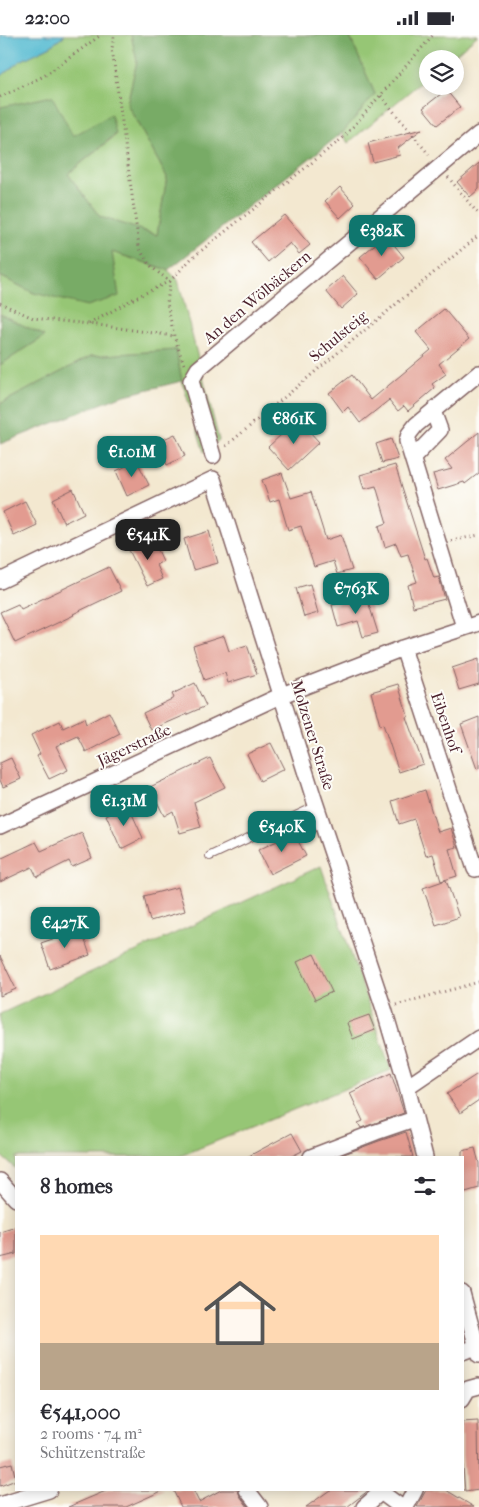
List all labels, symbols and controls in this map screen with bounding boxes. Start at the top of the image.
text: 22:00 [25,7,70,29]
map controls [419,50,464,95]
button: layers [419,50,464,95]
pin: €382K [347,215,417,257]
text: €382K [360,221,404,240]
street label: An den Wölbäckern [198,246,315,348]
street label: Schulsteig [305,306,371,366]
pin: €861K [259,403,329,445]
text: €861K [272,409,316,428]
pin: €1.01M [91,435,173,478]
text: €1.01M [108,442,156,461]
pin: €541K [113,519,183,561]
text: €541K [126,525,170,544]
pin: €763K [321,573,391,615]
text: €763K [334,579,378,598]
street label: Molzener Straße [287,678,339,792]
street label: Eibenhof [427,690,466,758]
street label: Jägerstraße [92,720,174,771]
pin: €1.31M [83,785,165,827]
text: €1.31M [101,791,147,810]
pin: €540K [247,811,317,853]
text: €540K [259,817,305,836]
pin: €427K [30,907,100,949]
text: €427K [42,913,88,932]
icon: filters [411,1172,439,1200]
text: 8 homes [40,1174,113,1198]
icon: home [195,1268,285,1358]
text: €541,000 [40,1400,121,1424]
text: 2 rooms · 74 m² [40,1424,142,1443]
text: Schützenstraße [40,1443,146,1462]

